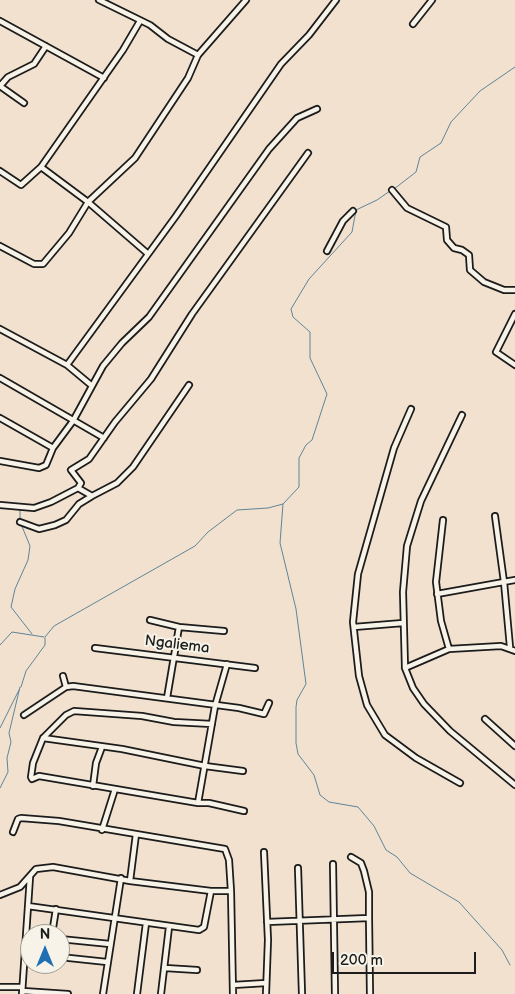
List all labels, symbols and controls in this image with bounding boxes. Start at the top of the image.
street label: Ngaliema [144,632,210,658]
north arrow [20,924,70,974]
text: N [40,926,50,943]
scale bar [335,942,479,974]
text: 200 m [340,951,383,970]

